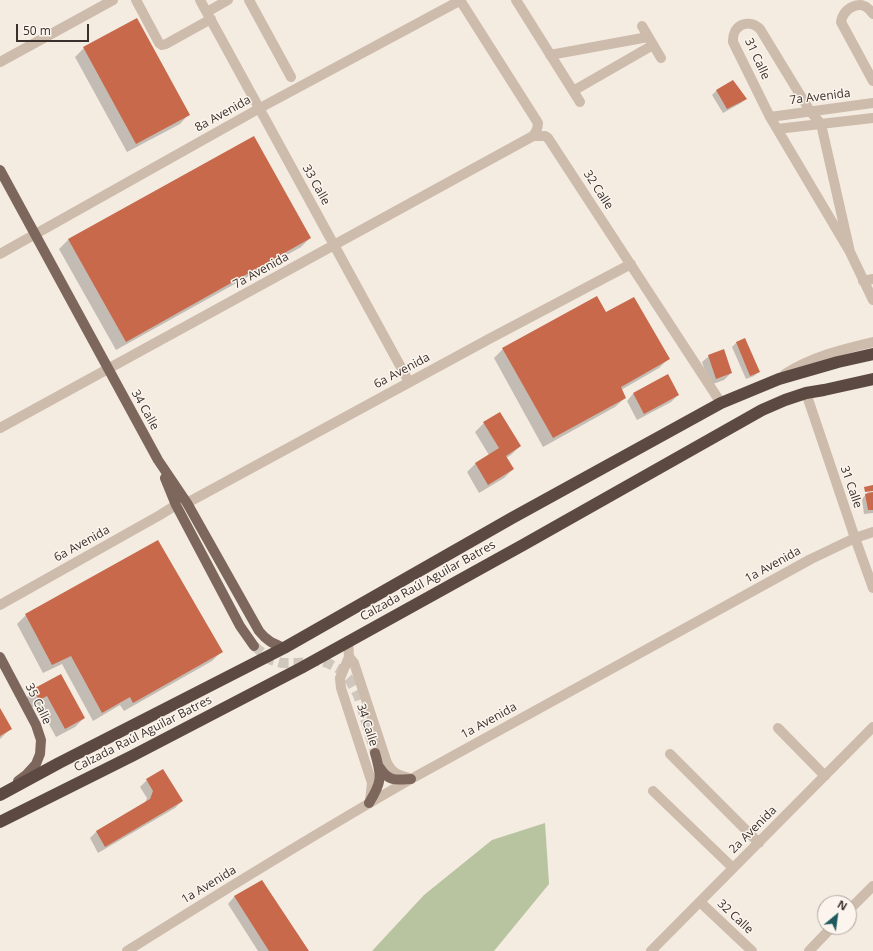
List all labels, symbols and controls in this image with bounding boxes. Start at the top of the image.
scale bar [18,16,91,42]
text: 50 m [23,22,51,39]
street label: 31 Calle [741,36,773,82]
street label: 7a Avenida [789,86,851,108]
street label: 8a Avenida [193,93,253,135]
street label: 33 Calle [299,162,333,208]
street label: 32 Calle [580,168,616,212]
street label: 7a Avenida [231,250,291,292]
street label: 6a Avenida [372,350,432,392]
street label: 34 Calle [128,387,162,433]
street label: 31 Calle [837,464,865,510]
street label: 6a Avenida [52,523,112,565]
street label: Calzada Raúl Aguilar Batres [358,538,498,624]
street label: 1a Avenida [743,544,803,586]
street label: 35 Calle [22,681,54,727]
street label: Calzada Raúl Aguilar Batres [72,693,214,775]
street label: 1a Avenida [459,700,519,742]
street label: 34 Calle [353,702,381,748]
street label: 2a Avenida [726,803,780,857]
street label: 1a Avenida [179,863,239,907]
north arrow [817,895,857,935]
text: N [835,896,850,914]
street label: 32 Calle [714,897,756,937]

